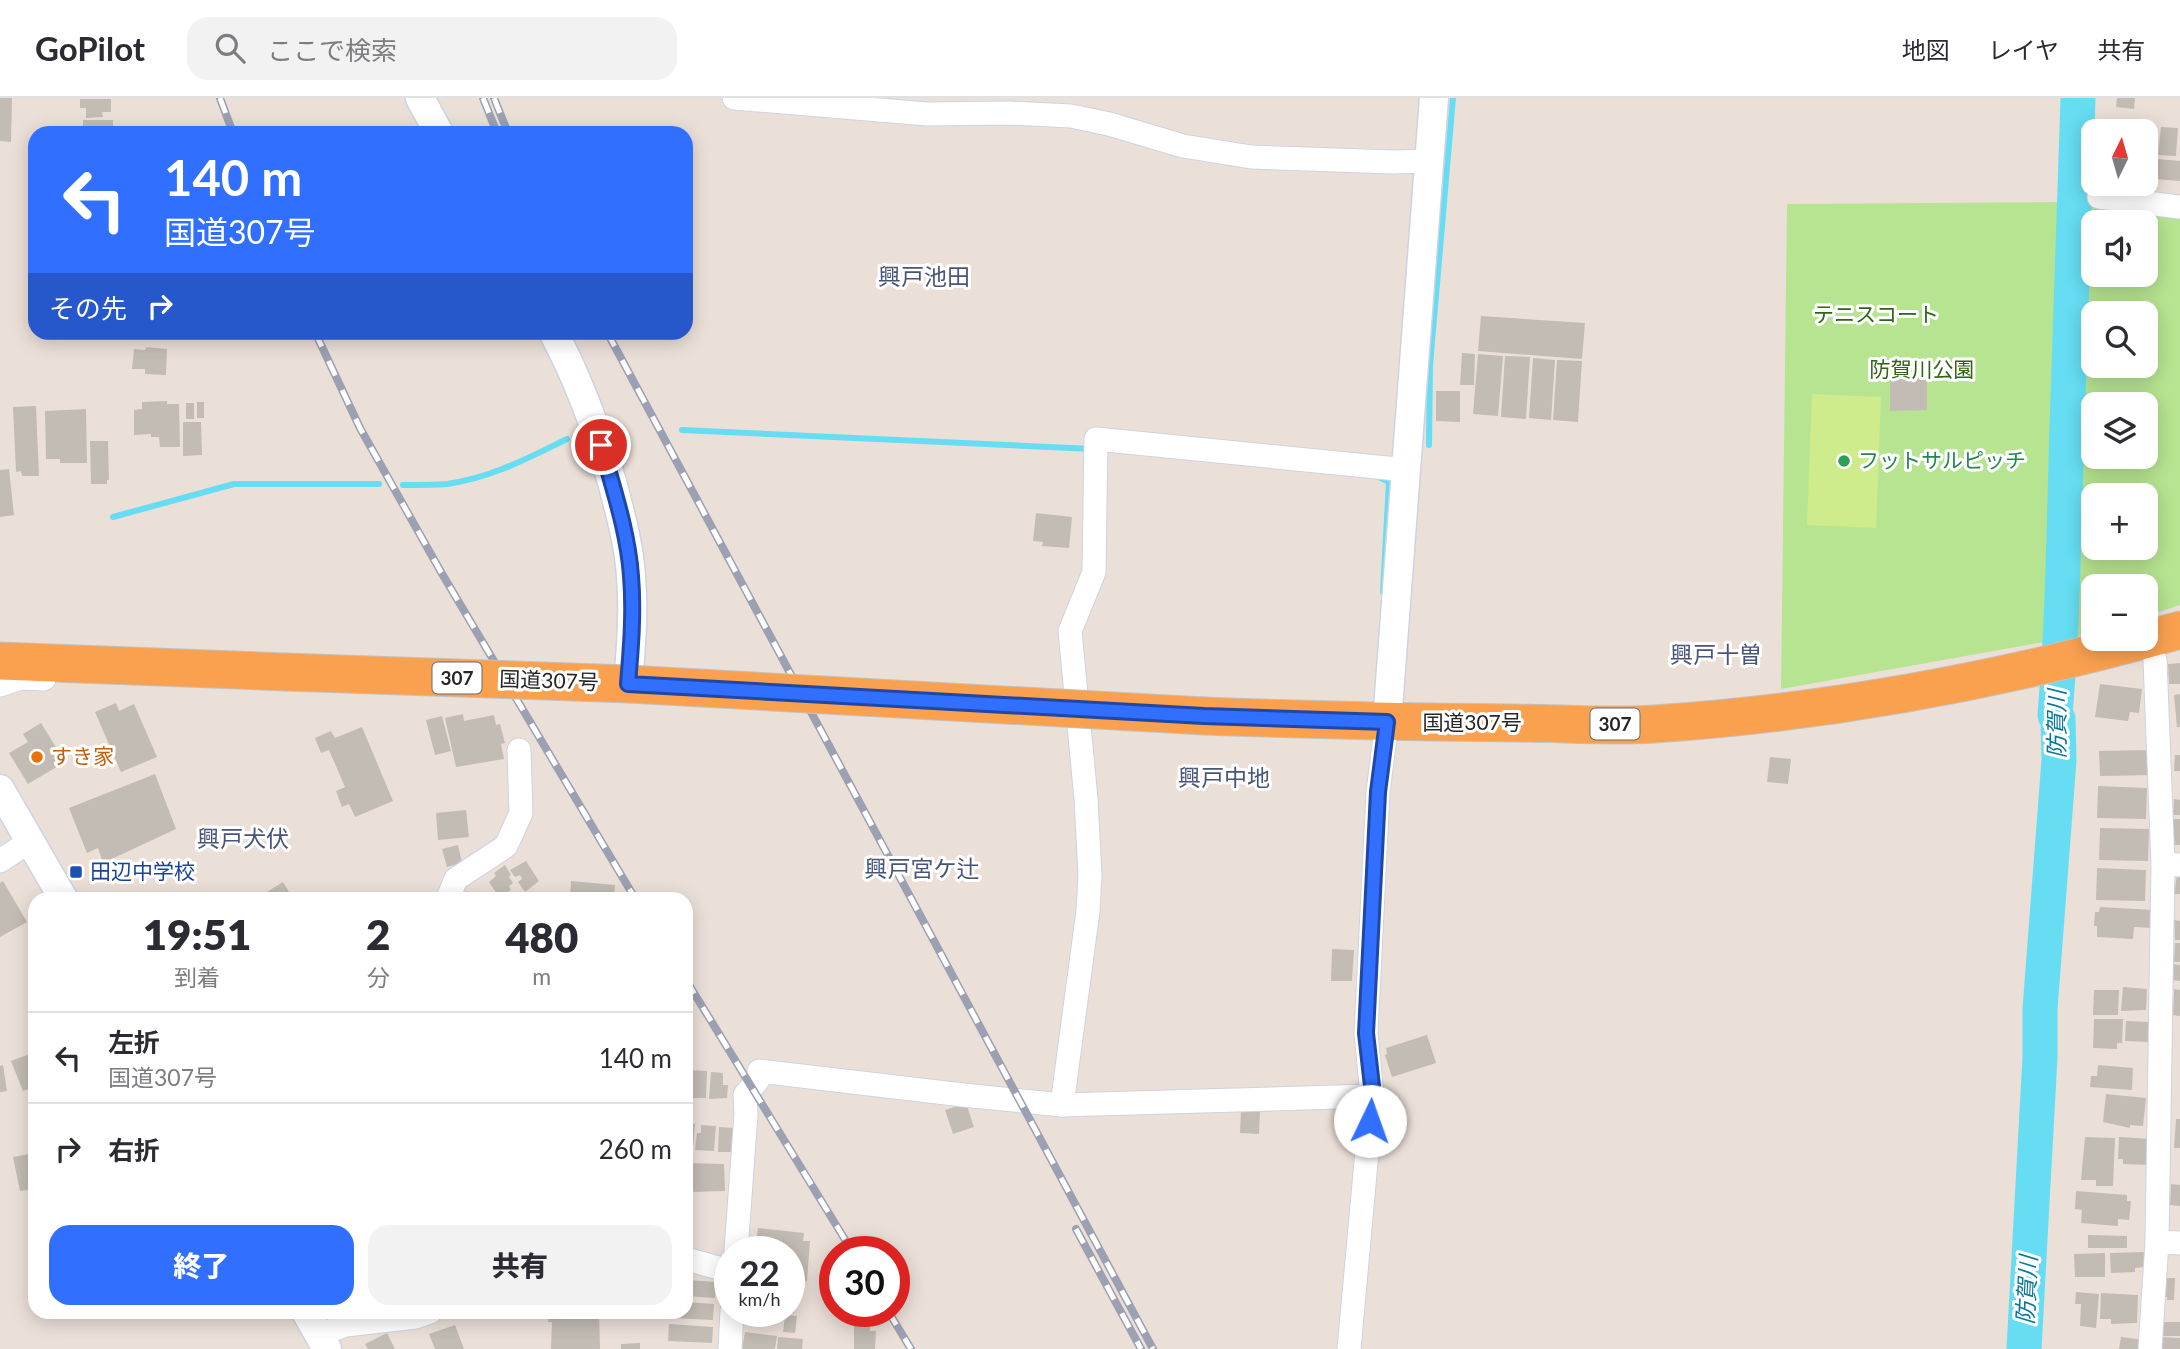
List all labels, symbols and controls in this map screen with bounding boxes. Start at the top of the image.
search box [187,17,677,80]
text: GoPilot [35,28,145,68]
icon: search [211,29,249,67]
text: ここで検索 [267,34,397,66]
text: 地図 [1902,35,1950,64]
text: レイヤ [1988,35,2059,64]
text: 共有 [2097,35,2145,64]
north arrow [2081,119,2158,196]
map controls [2081,119,2158,651]
text: 140 m [164,148,302,206]
icon: left [49,154,140,245]
button: sound [2081,210,2158,287]
text: 国道307号 [164,212,316,251]
district label: 興戸池田 [878,262,970,290]
icon: right [141,287,179,325]
text: その先 [49,292,127,324]
park label: テニスコート [1813,301,1939,326]
button: search [2081,301,2158,378]
park label: 防賀川公園 [1870,356,1975,381]
button: layers [2081,392,2158,469]
pin [571,415,631,475]
icon: arrive [582,426,620,464]
place label: フットサルピッチ [1858,447,2026,472]
marker: フットサルピッチ [1836,453,1852,469]
button: + [2081,483,2158,560]
button: − [2081,574,2158,651]
district label: 興戸十曽 [1670,640,1762,668]
road number: 307 [433,663,482,694]
street label: 国道307号 [499,665,599,694]
water label: 防賀川 [2042,687,2070,759]
road number: 307 [1590,708,1640,740]
street label: 国道307号 [1422,709,1522,734]
place label: すき家 [51,743,114,768]
marker: すき家 [29,749,45,765]
district label: 興戸中地 [1178,763,1270,791]
district label: 興戸犬伏 [197,824,289,852]
district label: 興戸宮ケ辻 [865,854,980,882]
place label: 田辺中学校 [90,858,195,883]
marker: 田辺中学校 [68,864,84,880]
text: 19:51 [143,909,251,959]
text: 2 [366,909,390,959]
text: 480 [505,912,578,962]
text: m [532,962,551,990]
text: 到着 [174,963,220,991]
text: 分 [367,963,390,991]
text: 左折 [108,1026,160,1058]
icon: left [49,1039,87,1077]
text: 140 m [599,1042,672,1074]
text: 国道307号 [108,1063,217,1091]
position arrow [1333,1084,1407,1158]
icon: right [49,1130,87,1168]
text: 260 m [599,1133,672,1165]
text: 右折 [108,1134,160,1166]
button: 終了 [49,1225,354,1305]
button: 共有 [368,1225,672,1305]
speed limit sign: 30 [819,1236,910,1327]
text: 22 [739,1251,780,1293]
water label: 防賀川 [2010,1252,2042,1325]
text: km/h [738,1288,781,1310]

